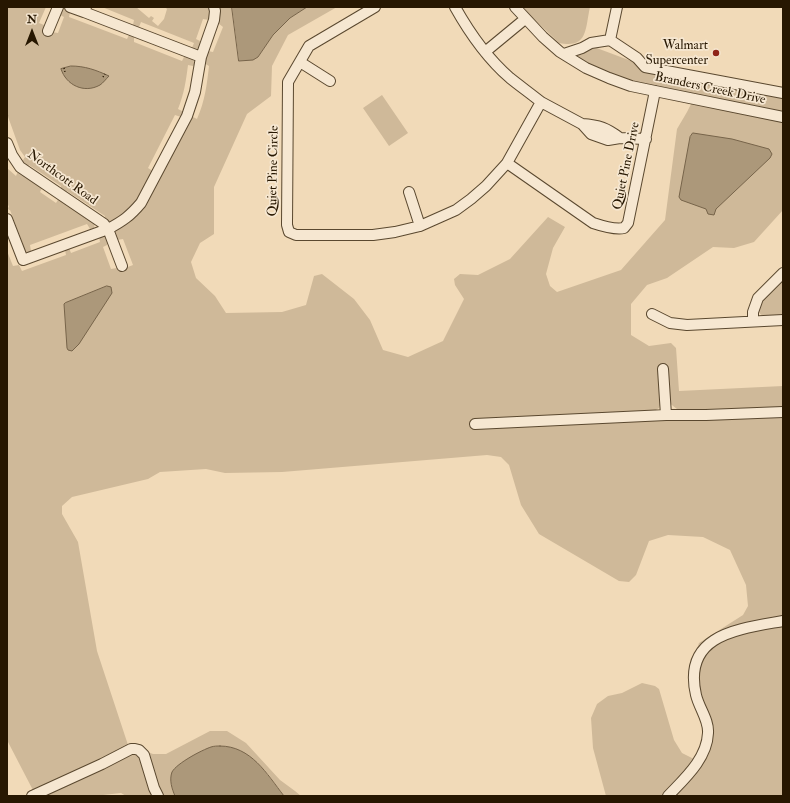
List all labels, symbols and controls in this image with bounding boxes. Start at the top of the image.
north arrow [12,12,52,52]
text: N [27,13,37,26]
place label: Walmart Supercenter [646,38,708,69]
marker: Walmart Supercenter [711,48,721,58]
street label: Branders Creek Drive [653,70,767,108]
street label: Quiet Pine Drive [610,121,644,211]
street label: Quiet Pine Circle [265,125,283,217]
street label: Northcott Road [24,147,100,209]

